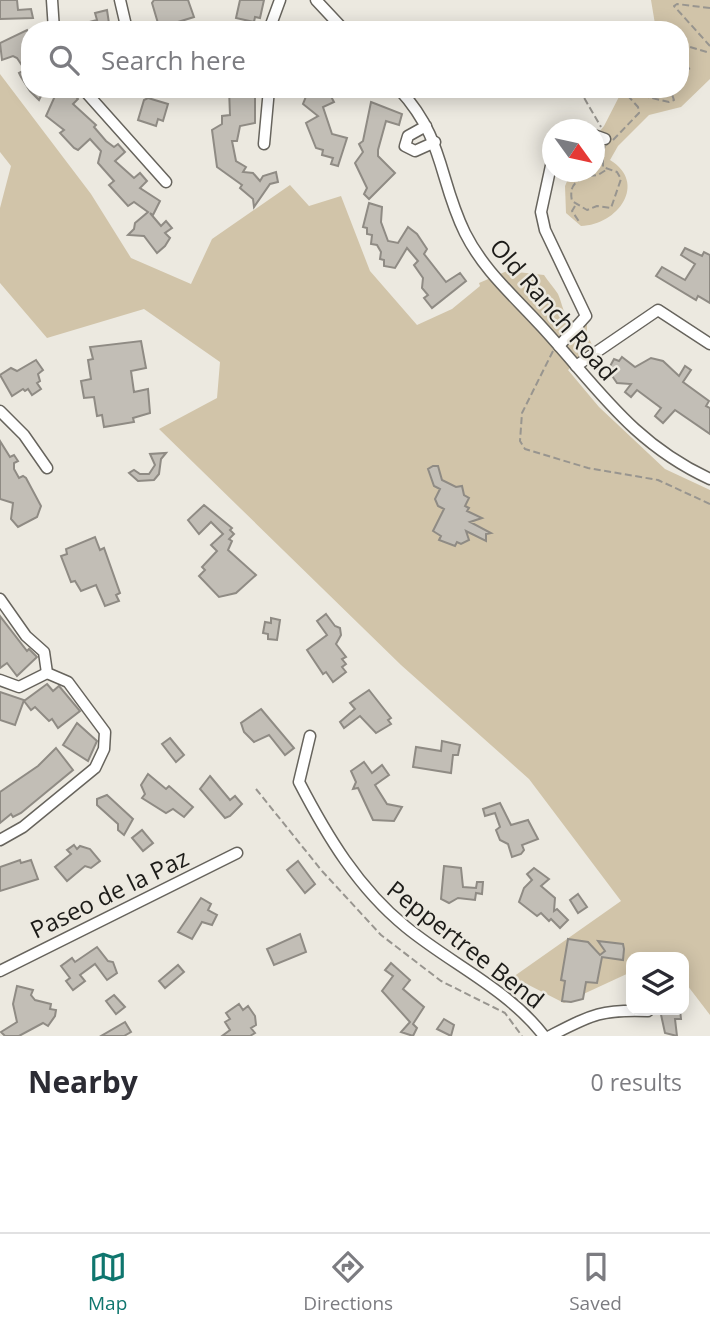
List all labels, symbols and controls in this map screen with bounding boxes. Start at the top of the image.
search box [21,21,689,98]
icon: search [45,41,83,79]
text: Search here [101,42,246,78]
north arrow [542,119,605,182]
street label: Old Ranch Road [483,231,625,387]
street label: Paseo de la Paz [24,840,194,946]
street label: Peppertree Bend [381,872,551,1016]
map controls [626,952,689,1015]
button: layers [626,952,689,1015]
text: Nearby [28,1061,138,1102]
text: 0 results [591,1066,682,1098]
tab: Map [88,1248,127,1316]
tab: Directions [303,1248,393,1316]
tab: Saved [569,1248,622,1316]

